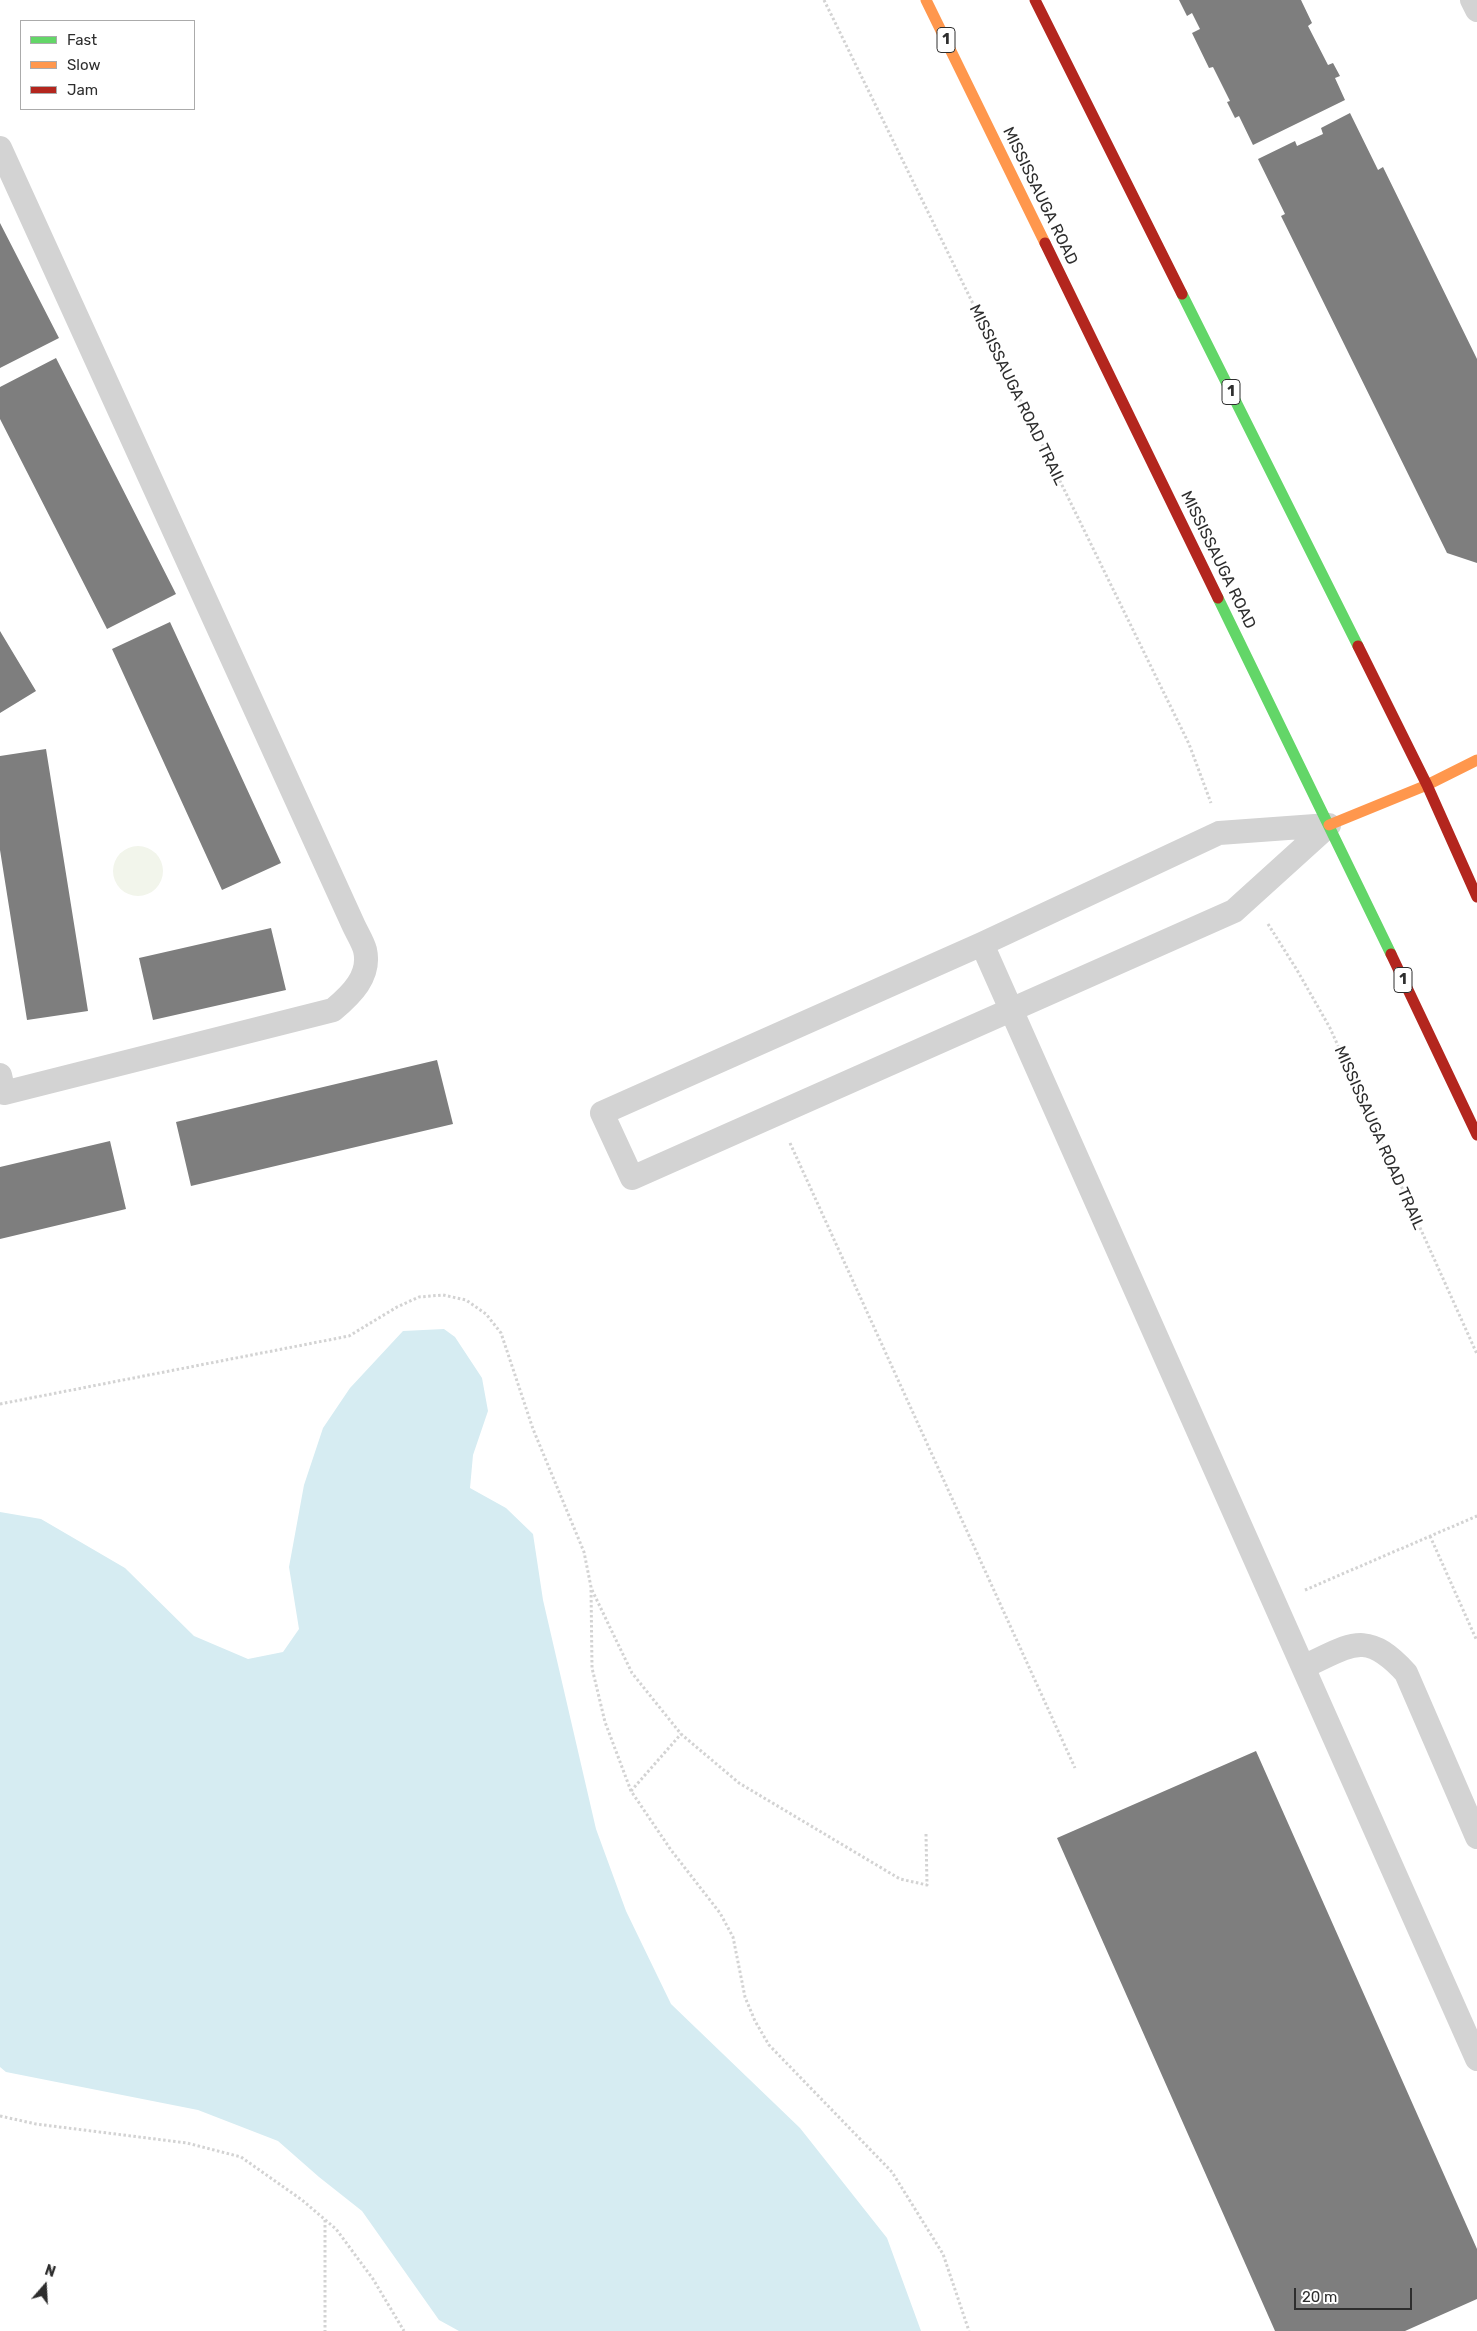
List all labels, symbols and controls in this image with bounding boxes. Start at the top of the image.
legend [20,20,195,110]
road number: 1 [937,28,955,52]
text: Fast [67,31,97,49]
text: Slow [67,56,100,74]
text: Jam [67,81,98,99]
street label: MISSISSAUGA ROAD [998,124,1082,268]
street label: MISSISSAUGA ROAD TRAIL [965,301,1069,489]
road number: 1 [1222,380,1240,404]
street label: MISSISSAUGA ROAD [1176,488,1260,632]
road number: 1 [1394,968,1412,992]
street label: MISSISSAUGA ROAD TRAIL [1330,1043,1428,1233]
north arrow [20,2261,70,2311]
text: N [43,2262,58,2281]
scale bar [1297,2278,1414,2310]
text: 20 m [1302,2288,1337,2306]

